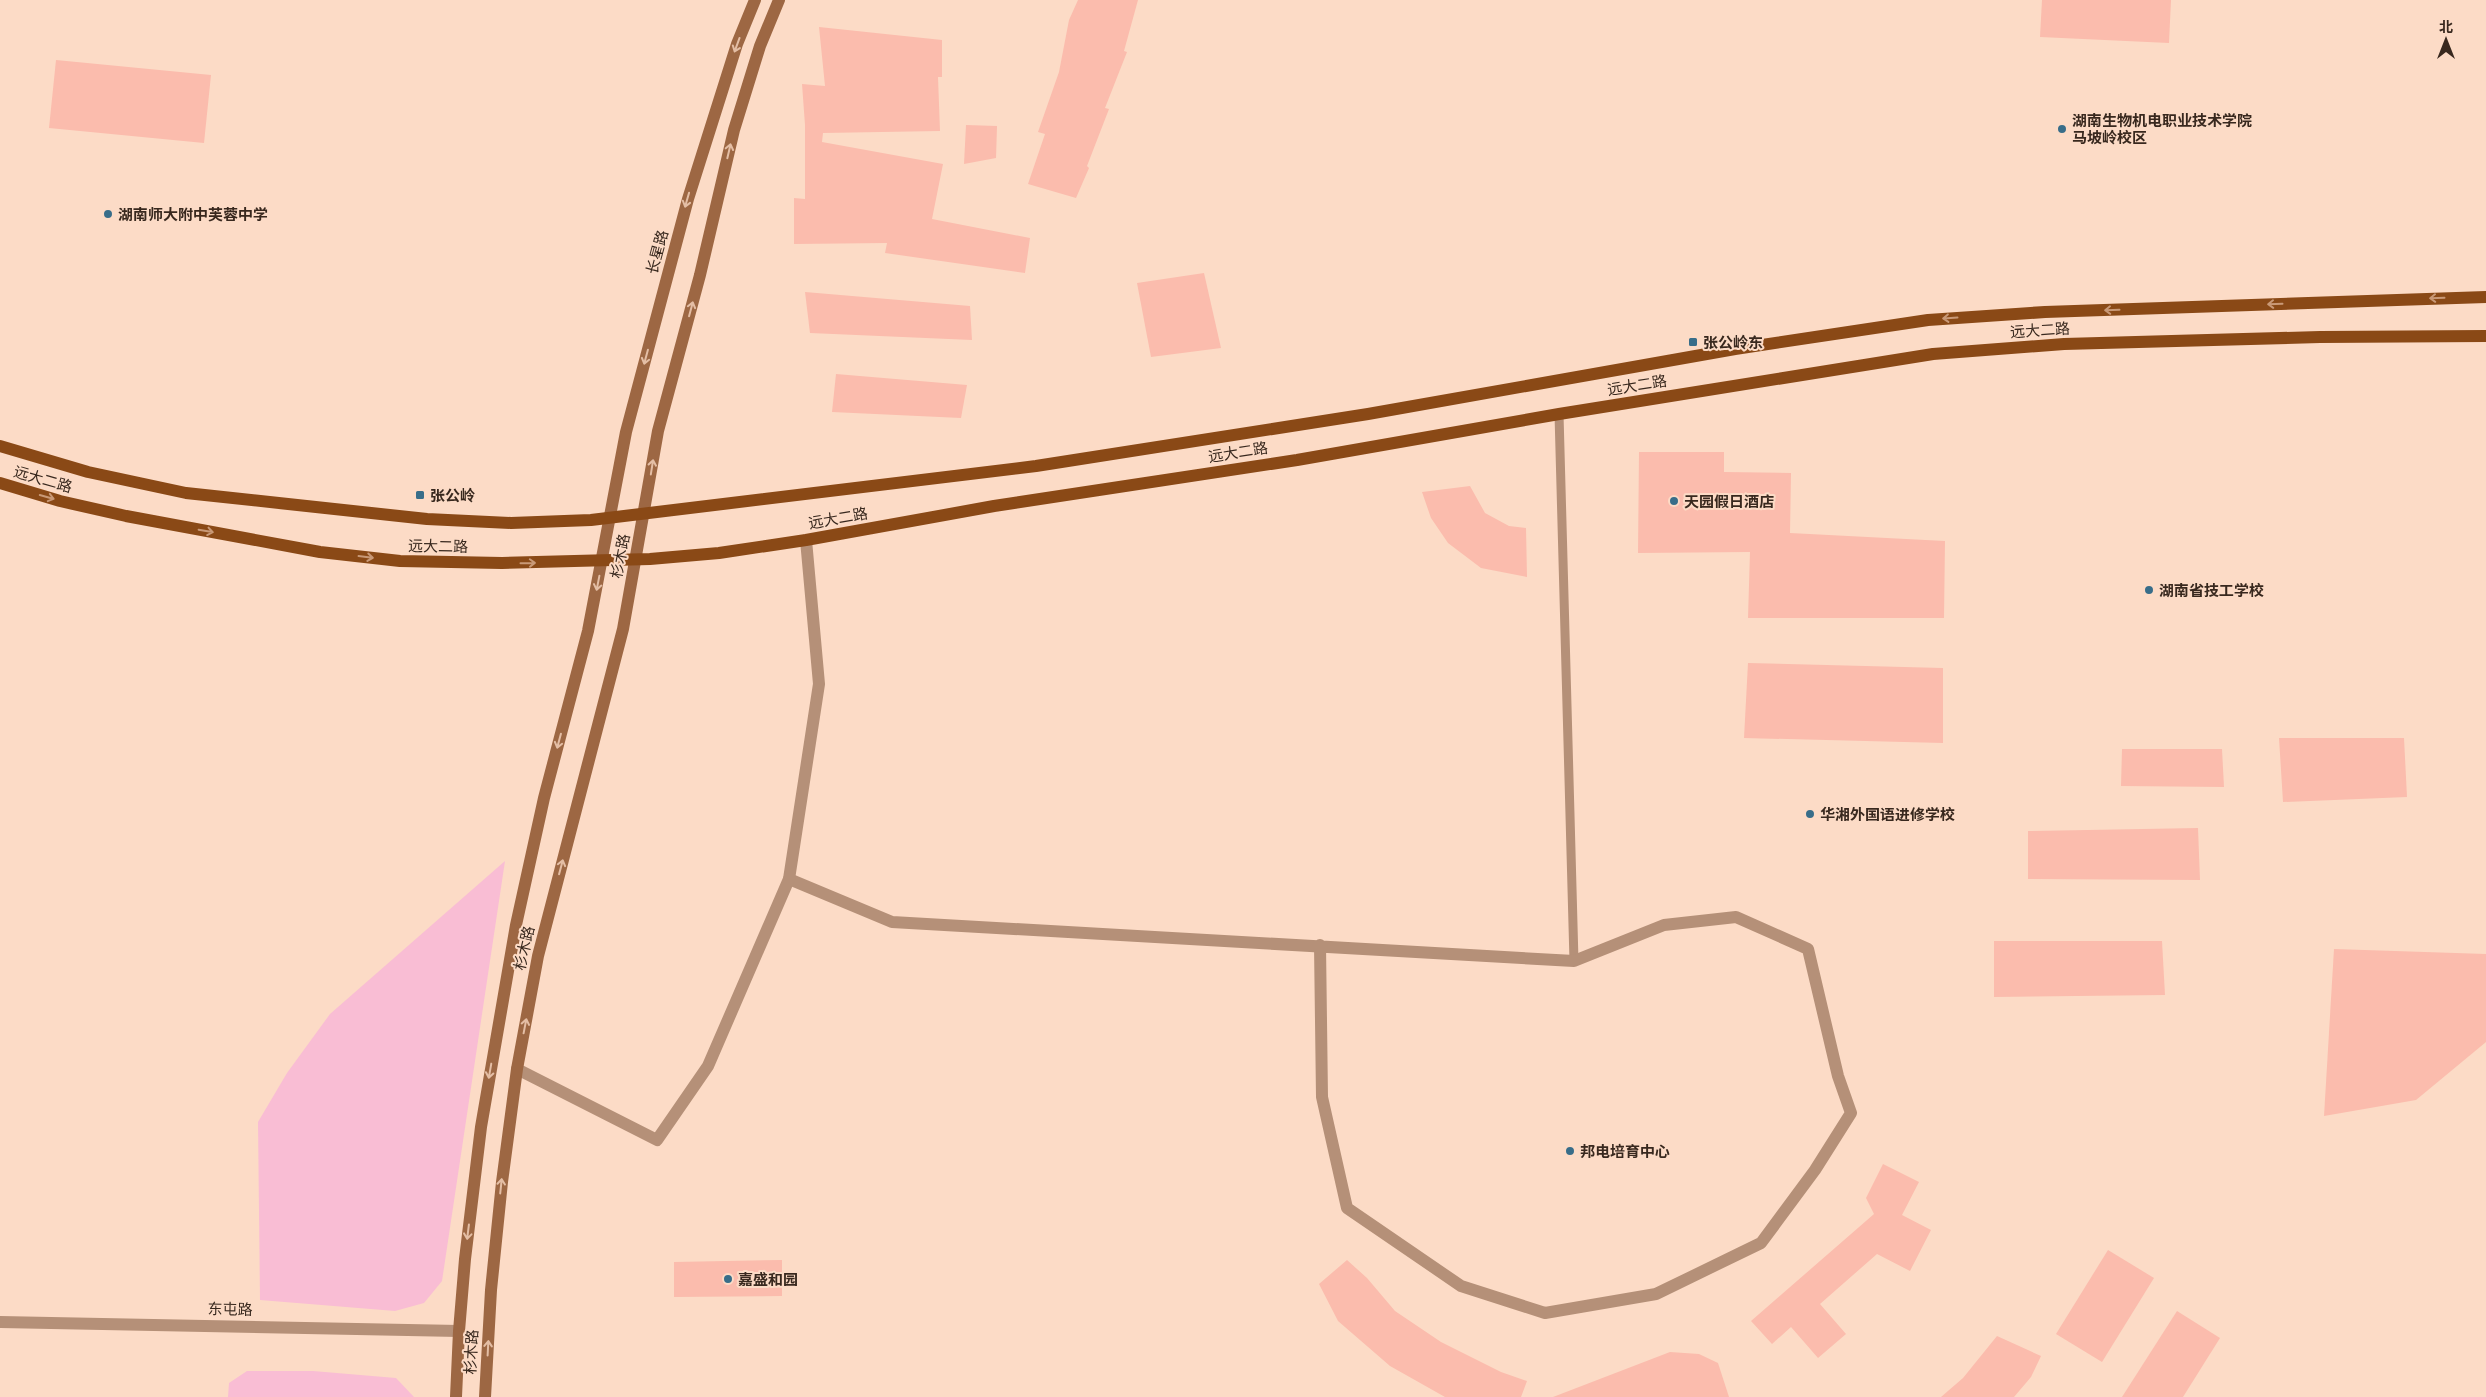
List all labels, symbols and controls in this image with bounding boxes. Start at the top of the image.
north arrow [2421,15,2471,65]
text: 北 [2439,19,2453,35]
one-way arrow [732,37,741,53]
place label: 湖南生物机电职业技术学院 马坡岭校区 [2072,112,2252,146]
marker: 湖南生物机电职业技术学院 马坡岭校区 [2056,123,2068,135]
one-way arrow [725,144,734,160]
one-way arrow [682,192,692,208]
place label: 湖南师大附中芙蓉中学 [118,206,268,223]
marker: 湖南师大附中芙蓉中学 [102,208,114,220]
street label: 长星路 [643,228,671,276]
one-way arrow [2430,294,2446,303]
one-way arrow [2267,300,2283,309]
one-way arrow [687,302,696,318]
one-way arrow [2105,305,2121,314]
one-way arrow [1943,314,1959,323]
street label: 远大二路 [2009,319,2071,341]
place label: 张公岭东 [1703,334,1763,351]
marker: 张公岭东 [1687,336,1699,348]
one-way arrow [641,349,650,365]
street label: 远大二路 [1606,372,1668,398]
street label: 远大二路 [1207,439,1269,465]
one-way arrow [648,459,658,475]
street label: 远大二路 [12,463,74,495]
place label: 张公岭 [430,487,475,504]
marker: 张公岭 [414,489,426,501]
one-way arrow [38,493,54,502]
place label: 天园假日酒店 [1684,493,1774,510]
marker: 天园假日酒店 [1668,495,1680,507]
street label: 远大二路 [807,504,869,532]
one-way arrow [197,526,213,536]
street label: 杉木路 [607,532,633,580]
street label: 远大二路 [408,537,468,555]
one-way arrow [358,552,374,562]
one-way arrow [520,558,536,568]
one-way arrow [592,575,602,591]
place label: 湖南省技工学校 [2159,582,2264,599]
marker: 湖南省技工学校 [2143,584,2155,596]
one-way arrow [554,733,563,749]
place label: 华湘外国语进修学校 [1820,806,1955,823]
marker: 华湘外国语进修学校 [1804,808,1816,820]
one-way arrow [557,860,566,876]
street label: 杉木路 [511,924,537,972]
one-way arrow [520,1018,530,1034]
one-way arrow [485,1063,495,1079]
place label: 邦电培育中心 [1580,1143,1670,1160]
marker: 邦电培育中心 [1564,1145,1576,1157]
one-way arrow [496,1179,506,1195]
one-way arrow [463,1224,473,1240]
place label: 嘉盛和园 [738,1271,798,1288]
marker: 嘉盛和园 [722,1273,734,1285]
street label: 东屯路 [207,1300,253,1318]
street label: 杉木路 [461,1329,481,1375]
one-way arrow [483,1341,492,1357]

